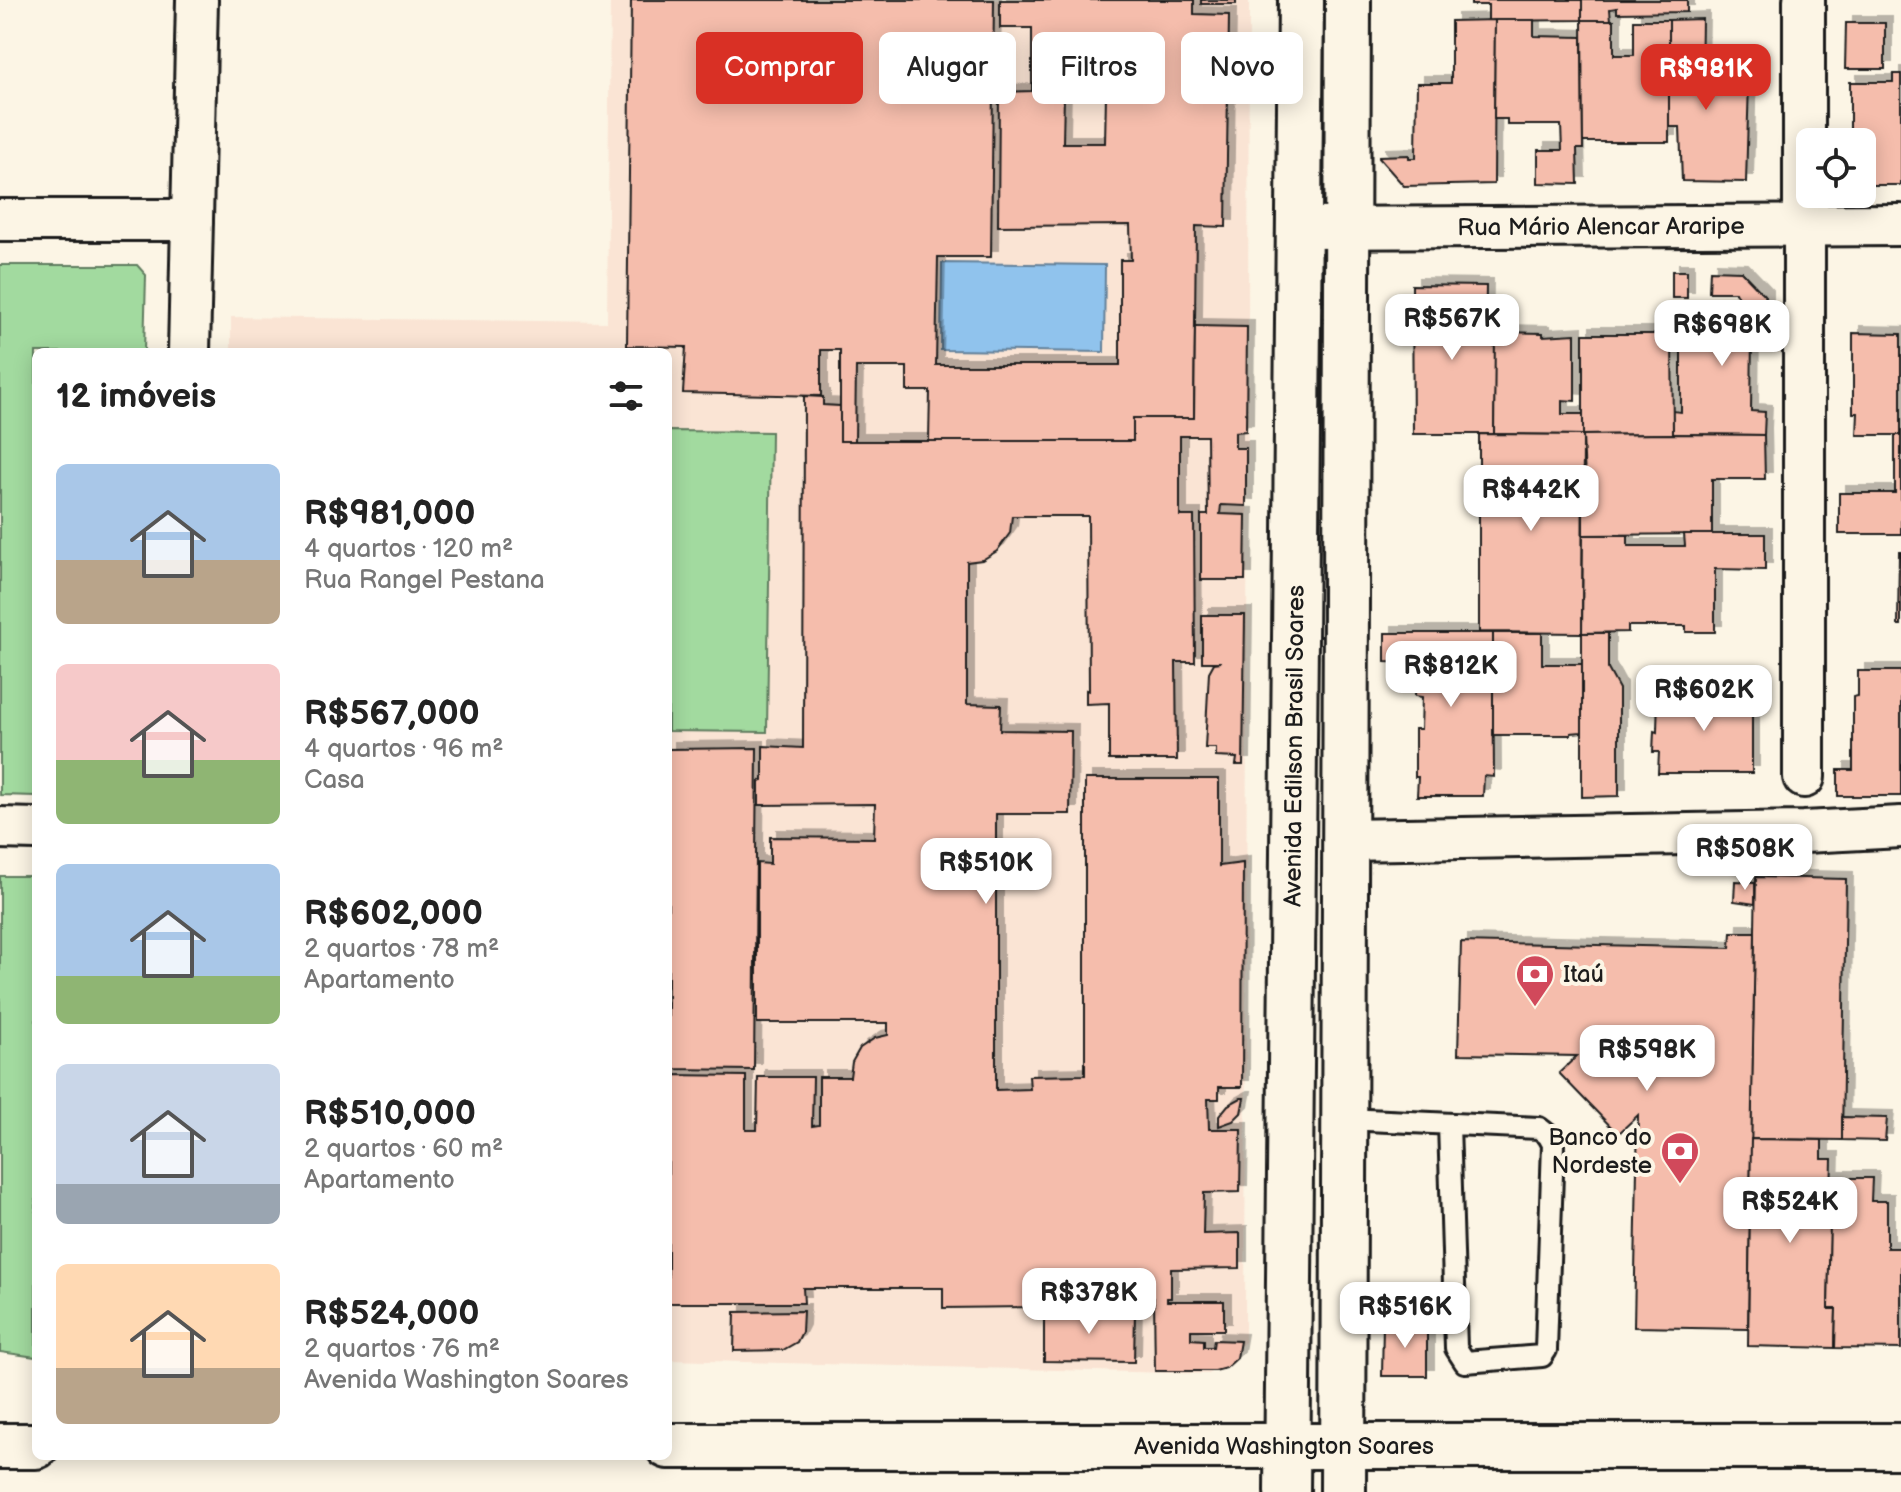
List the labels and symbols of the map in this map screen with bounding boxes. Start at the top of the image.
pin: R$981K [1641,44,1771,112]
street label: Rua Mário Alencar Araripe [1457,212,1745,242]
pin: R$567K [1387,294,1517,362]
pin: R$698K [1657,300,1787,368]
pin: R$442K [1466,465,1596,533]
street label: Avenida Edilson Brasil Soares [1278,585,1311,907]
pin: R$812K [1386,641,1516,709]
pin: R$602K [1639,665,1769,733]
pin: R$508K [1680,824,1810,892]
pin: R$510K [921,838,1051,906]
bank icon: Itaú [1514,953,1556,1008]
place label: Itaú [1563,960,1604,989]
pin: R$598K [1582,1025,1712,1093]
place label: Banco do Nordeste [1548,1123,1652,1180]
bank icon: Banco do Nordeste [1659,1130,1701,1185]
pin: R$524K [1725,1177,1855,1245]
pin: R$378K [1024,1268,1154,1336]
pin: R$516K [1340,1282,1470,1350]
street label: Avenida Washington Soares [1134,1432,1434,1461]

